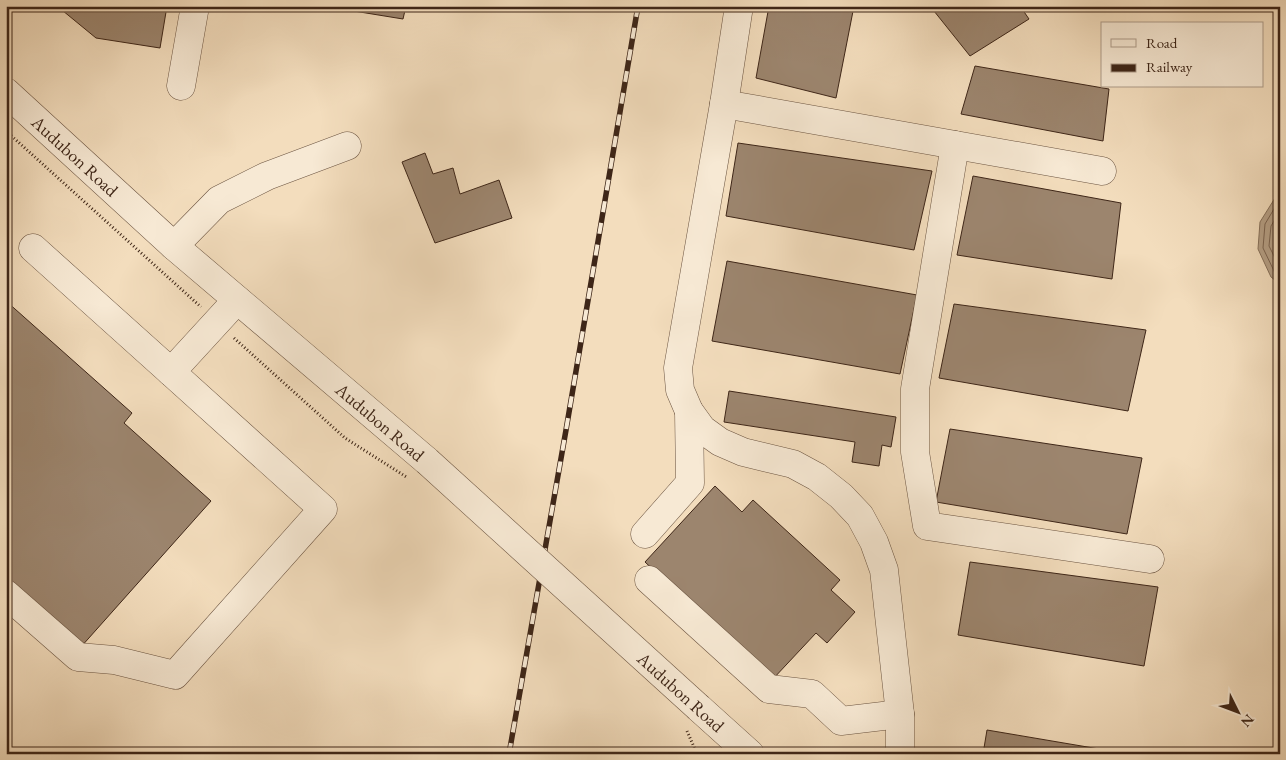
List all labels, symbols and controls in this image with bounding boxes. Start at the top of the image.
legend [1101,22,1264,88]
text: Road [1146,33,1178,52]
text: Railway [1146,57,1193,76]
street label: Audubon Road [26,109,124,202]
street label: Audubon Road [331,377,430,466]
street label: Audubon Road [632,646,730,738]
north arrow [1214,688,1264,738]
text: N [1237,710,1258,731]

